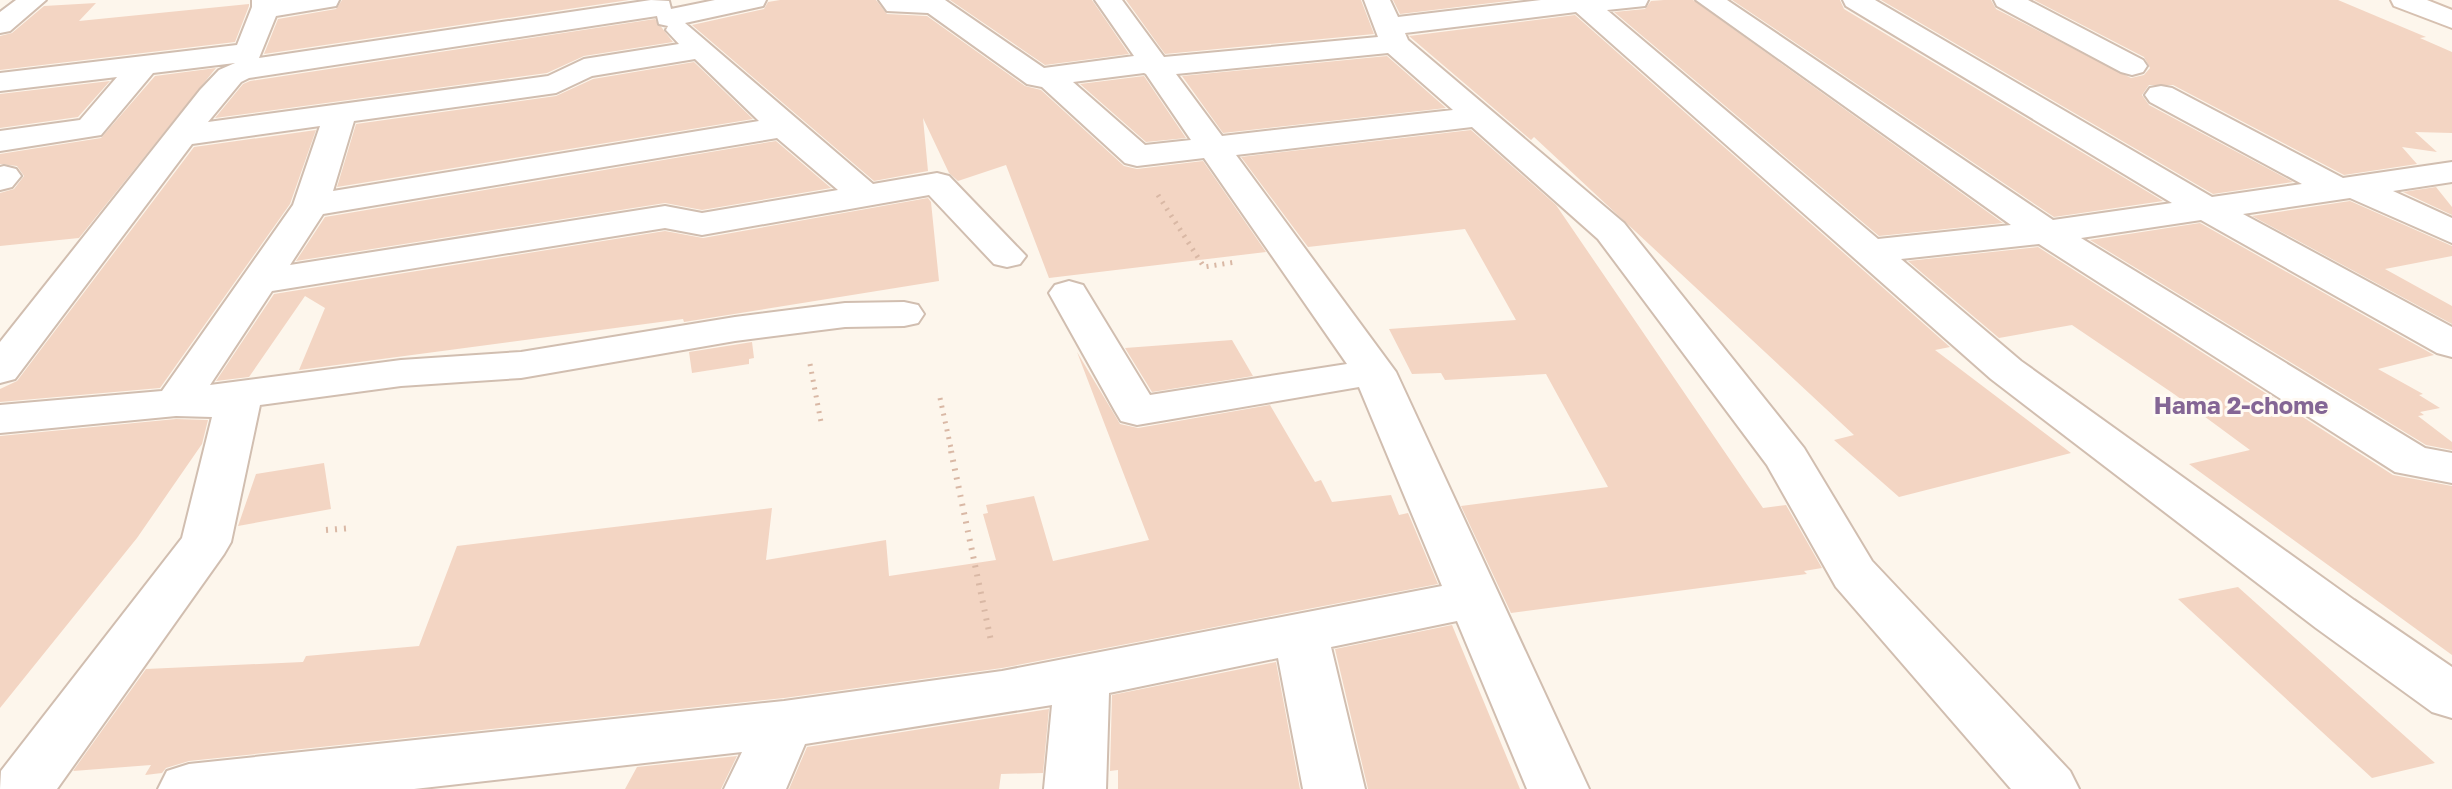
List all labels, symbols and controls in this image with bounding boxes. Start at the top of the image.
district label: Hama 2-chome [2154,390,2328,419]

